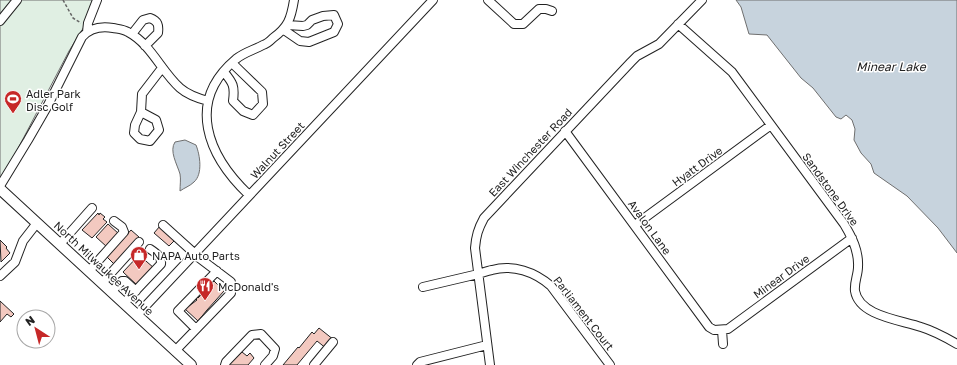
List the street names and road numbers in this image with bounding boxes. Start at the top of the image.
street label: East Winchester Road [486,105,574,199]
street label: Walnut Street [247,119,307,181]
street label: Hyatt Drive [669,143,725,189]
street label: Sandstone Drive [800,150,862,228]
street label: Avalon Lane [626,197,674,257]
street label: North Milwaukee Avenue [52,219,156,317]
street label: Minear Drive [750,251,812,301]
street label: Parliament Court [551,274,617,352]

